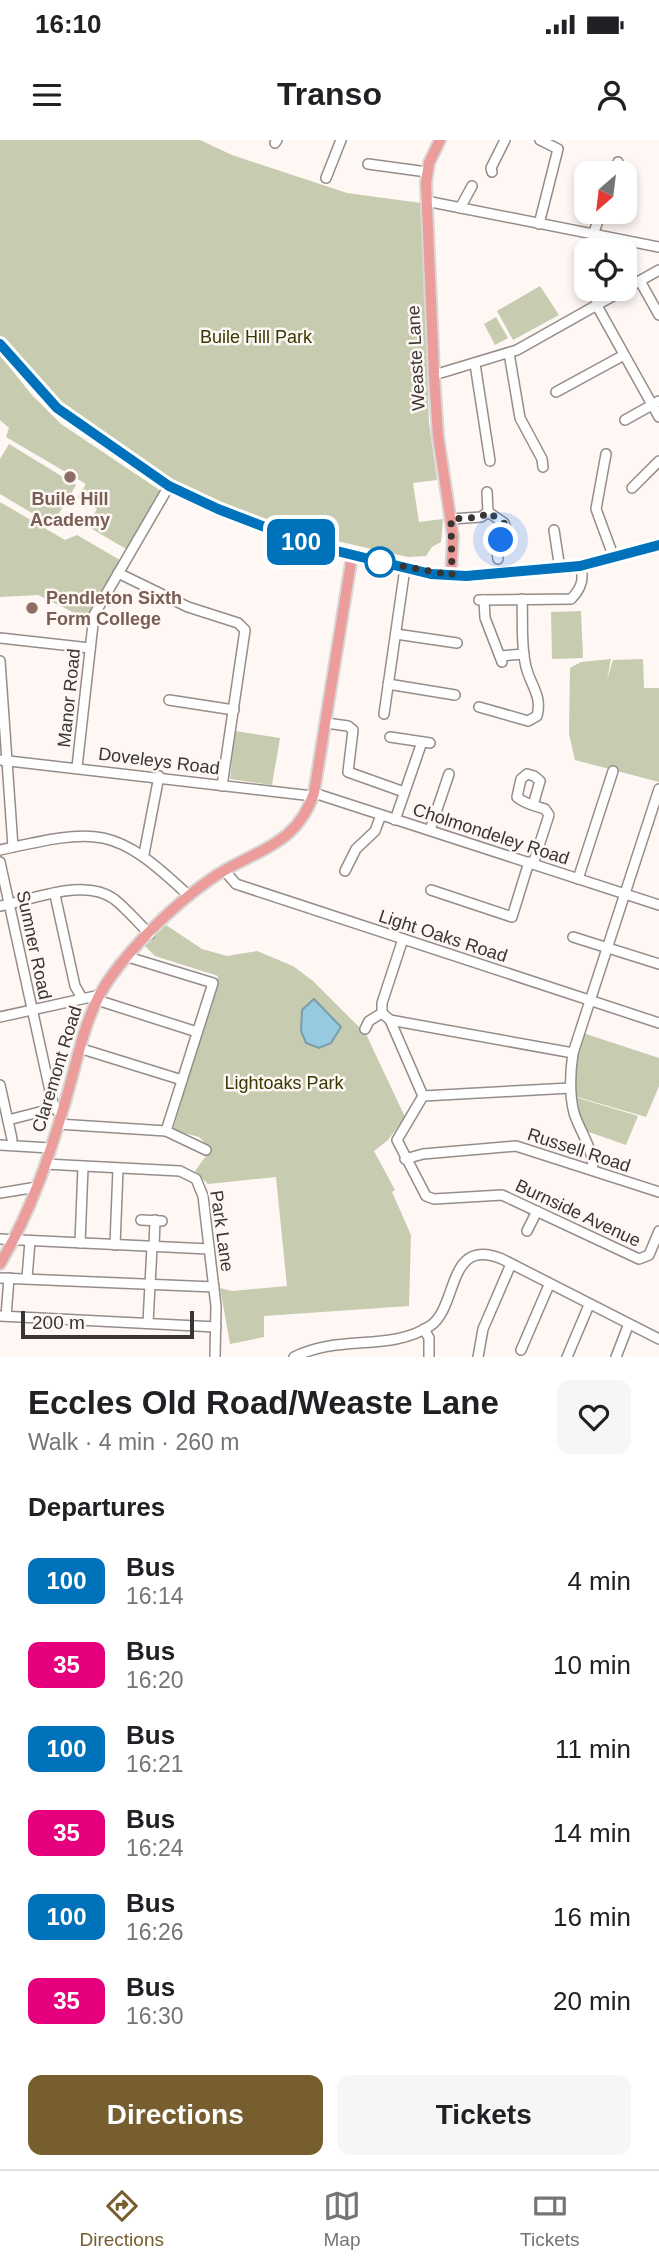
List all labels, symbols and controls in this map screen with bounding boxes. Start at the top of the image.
text: 16:10 [35,9,102,39]
icon: menu [28,76,66,114]
text: Transo [277,76,382,112]
icon: person [593,76,631,114]
north arrow [574,161,637,224]
map controls [574,161,637,301]
button: locate [574,238,637,301]
street label: Weaste Lane [403,305,429,411]
park label: Buile Hill Park [200,327,313,347]
marker: Buile Hill Academy [62,469,78,485]
place label: Buile Hill Academy [30,489,110,530]
line badge: 100 [261,519,341,565]
your location [483,522,518,557]
text: 100 [281,528,321,555]
unlabelled marker [365,547,395,577]
place label: Pendleton Sixth Form College [46,588,182,629]
marker: Pendleton Sixth Form College [24,600,40,616]
street label: Manor Road [54,648,84,748]
street label: Doveleys Road [97,744,221,778]
street label: Cholmondeley Road [410,799,572,869]
street label: Sumner Road [13,889,55,1001]
street label: Light Oaks Road [376,906,510,966]
street label: Claremont Road [28,1003,86,1135]
park label: Lightoaks Park [224,1073,345,1093]
street label: Russell Road [525,1124,633,1176]
street label: Burnside Avenue [512,1175,644,1251]
street label: Park Lane [206,1189,238,1273]
scale bar [21,1308,194,1340]
text: 200 m [32,1312,85,1333]
button: heart [557,1380,631,1454]
text: Eccles Old Road/Weaste Lane [28,1384,499,1421]
text: Walk · 4 min · 260 m [28,1429,239,1455]
text: Departures [28,1492,165,1522]
text: Bus [126,1552,175,1582]
text: 4 min [567,1566,631,1596]
text: 100 [46,1567,87,1594]
text: 16:14 [126,1583,184,1609]
text: Bus [126,1636,175,1666]
text: 10 min [553,1650,631,1680]
text: 35 [53,1651,80,1678]
text: 16:20 [126,1667,184,1693]
text: Bus [126,1720,175,1750]
text: 11 min [555,1734,631,1764]
text: 100 [46,1735,87,1762]
text: 16:21 [126,1751,184,1777]
text: Bus [126,1804,175,1834]
text: 14 min [553,1818,631,1848]
text: 35 [53,1819,80,1846]
text: 16:24 [126,1835,184,1861]
text: Bus [126,1888,175,1918]
text: 16 min [553,1902,631,1932]
text: 100 [46,1903,87,1930]
text: 16:26 [126,1919,184,1945]
text: Bus [126,1972,175,2002]
text: 20 min [553,1986,631,2016]
text: 35 [53,1987,80,2014]
text: 16:30 [126,2003,184,2029]
button: Directions [28,2075,323,2155]
button: Tickets [337,2075,631,2155]
tab: Directions [80,2187,164,2251]
tab: Map [323,2187,361,2251]
tab: Tickets [520,2187,579,2251]

